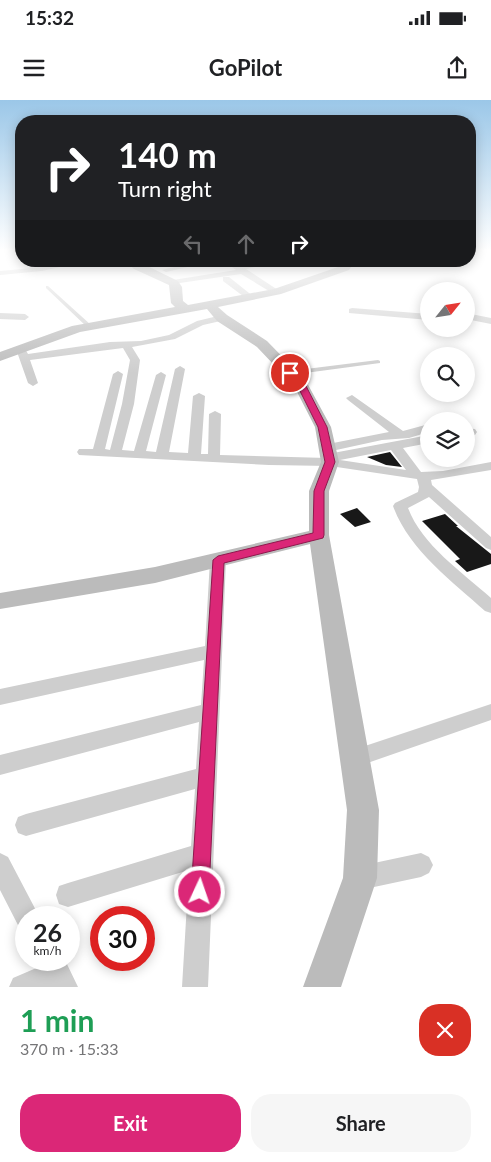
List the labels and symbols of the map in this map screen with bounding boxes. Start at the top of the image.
north arrow [420,282,475,338]
pin [269,352,311,394]
position arrow [173,865,225,917]
speed limit sign: 30 [90,906,155,971]

